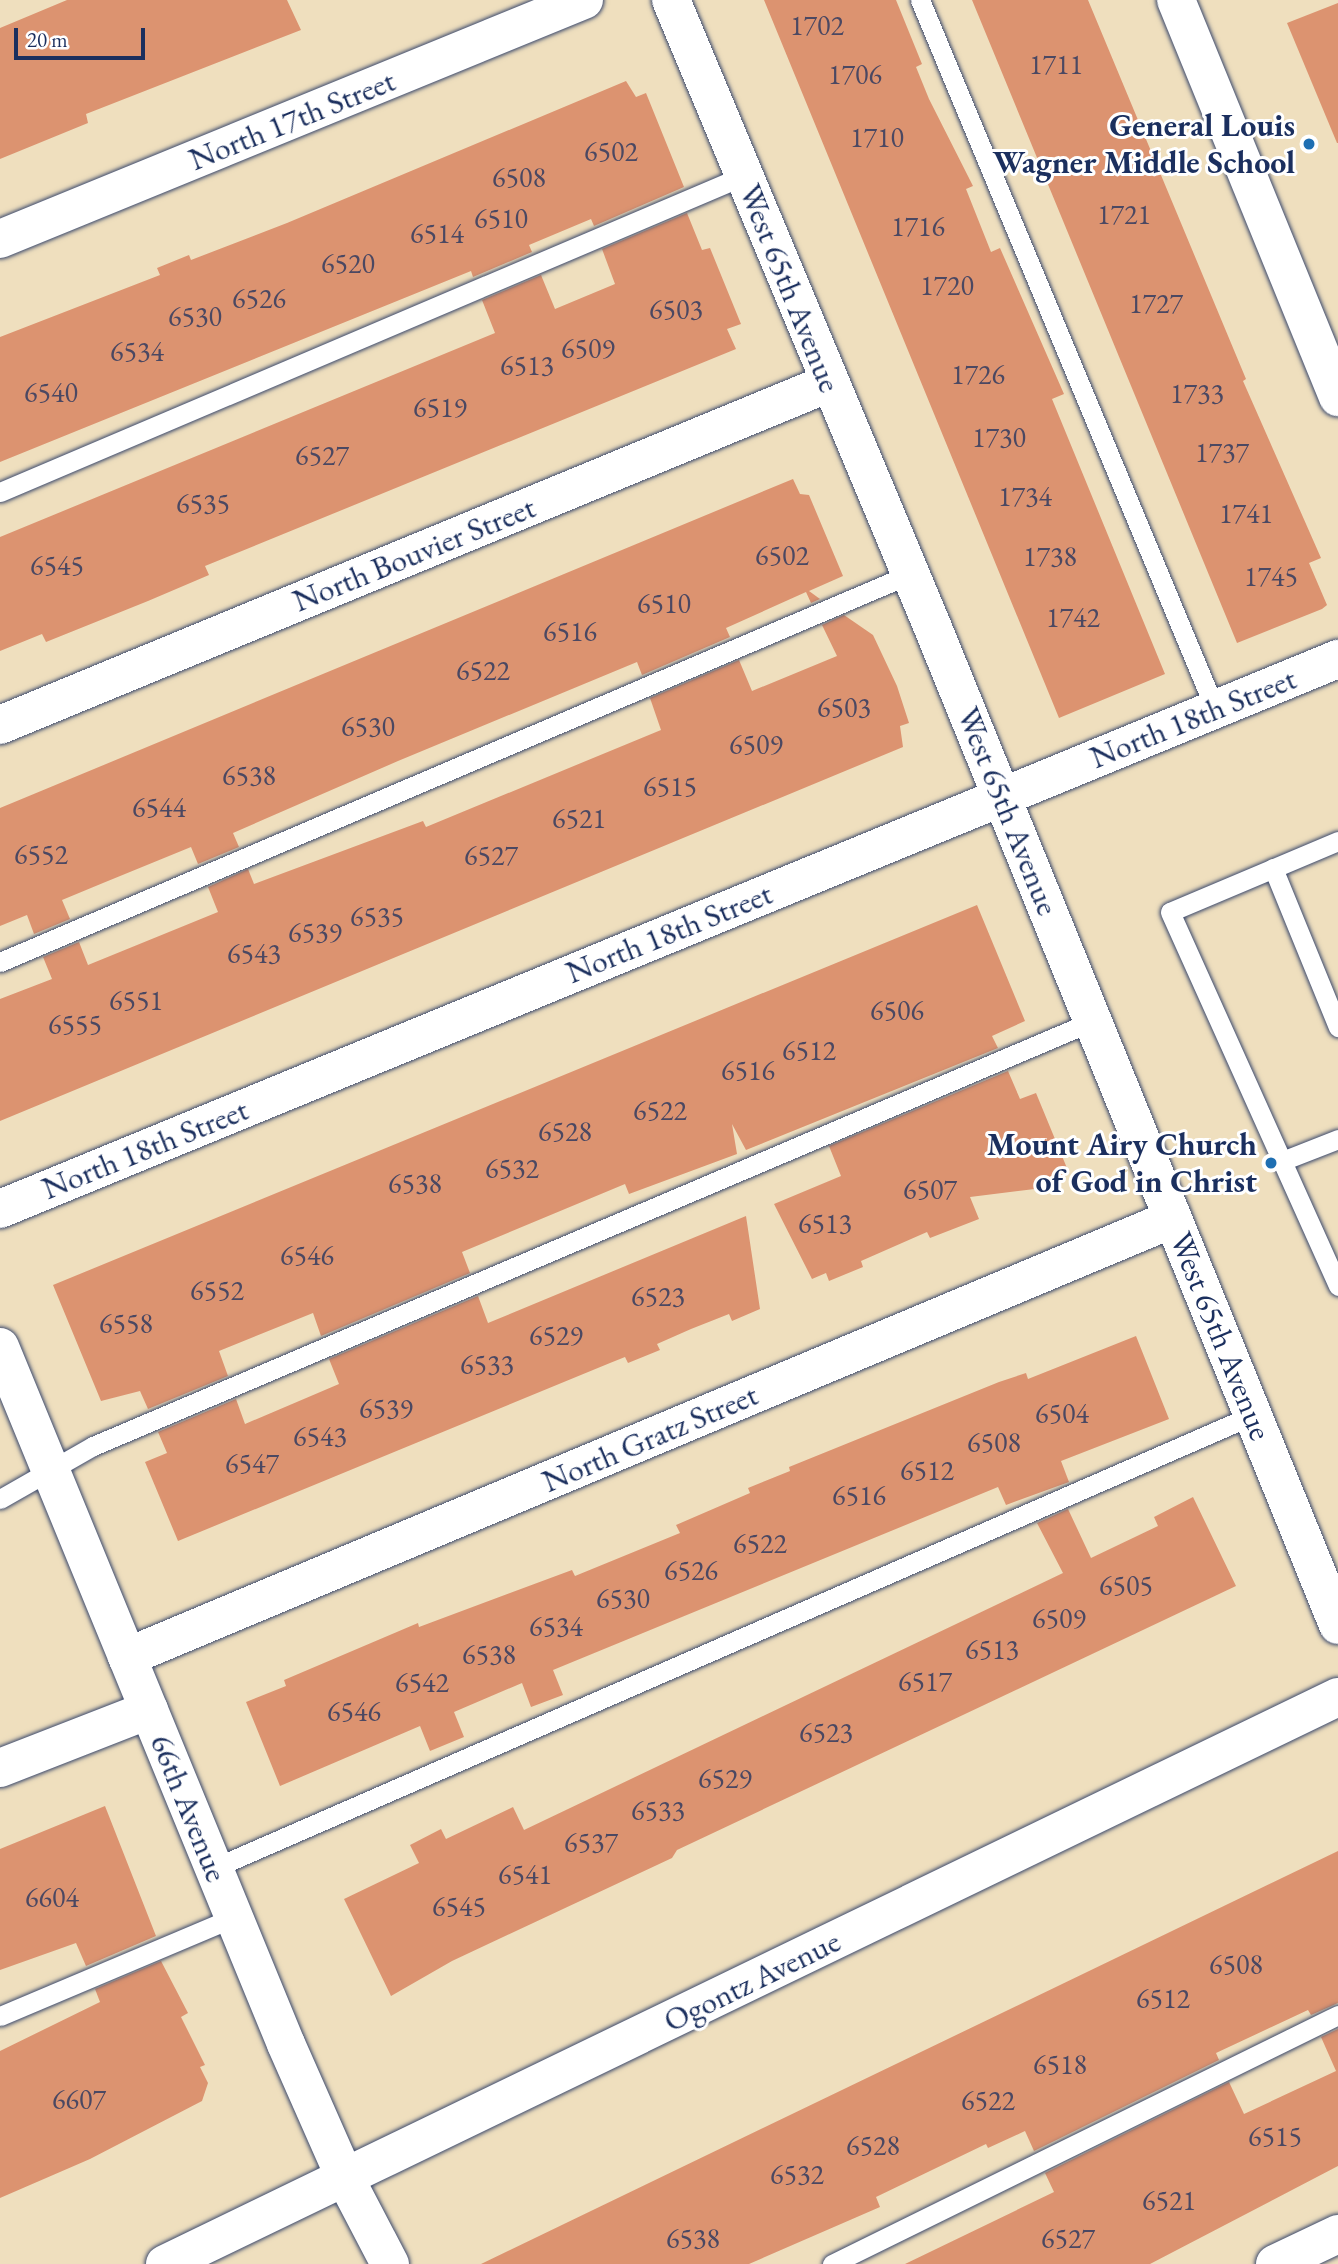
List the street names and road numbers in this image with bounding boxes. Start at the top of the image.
street label: North 17th Street [183,61,401,179]
street label: West 65th Avenue [731,178,849,398]
street label: North Bouvier Street [287,488,541,620]
street label: North 18th Street [1084,659,1302,777]
street label: West 65th Avenue [949,701,1067,921]
street label: North 18th Street [560,874,778,992]
street label: North 18th Street [36,1090,254,1208]
street label: West 65th Avenue [1162,1226,1280,1446]
street label: North Gratz Street [536,1375,764,1501]
street label: 66th Avenue [142,1729,236,1887]
street label: Ogontz Avenue [658,1922,846,2040]

